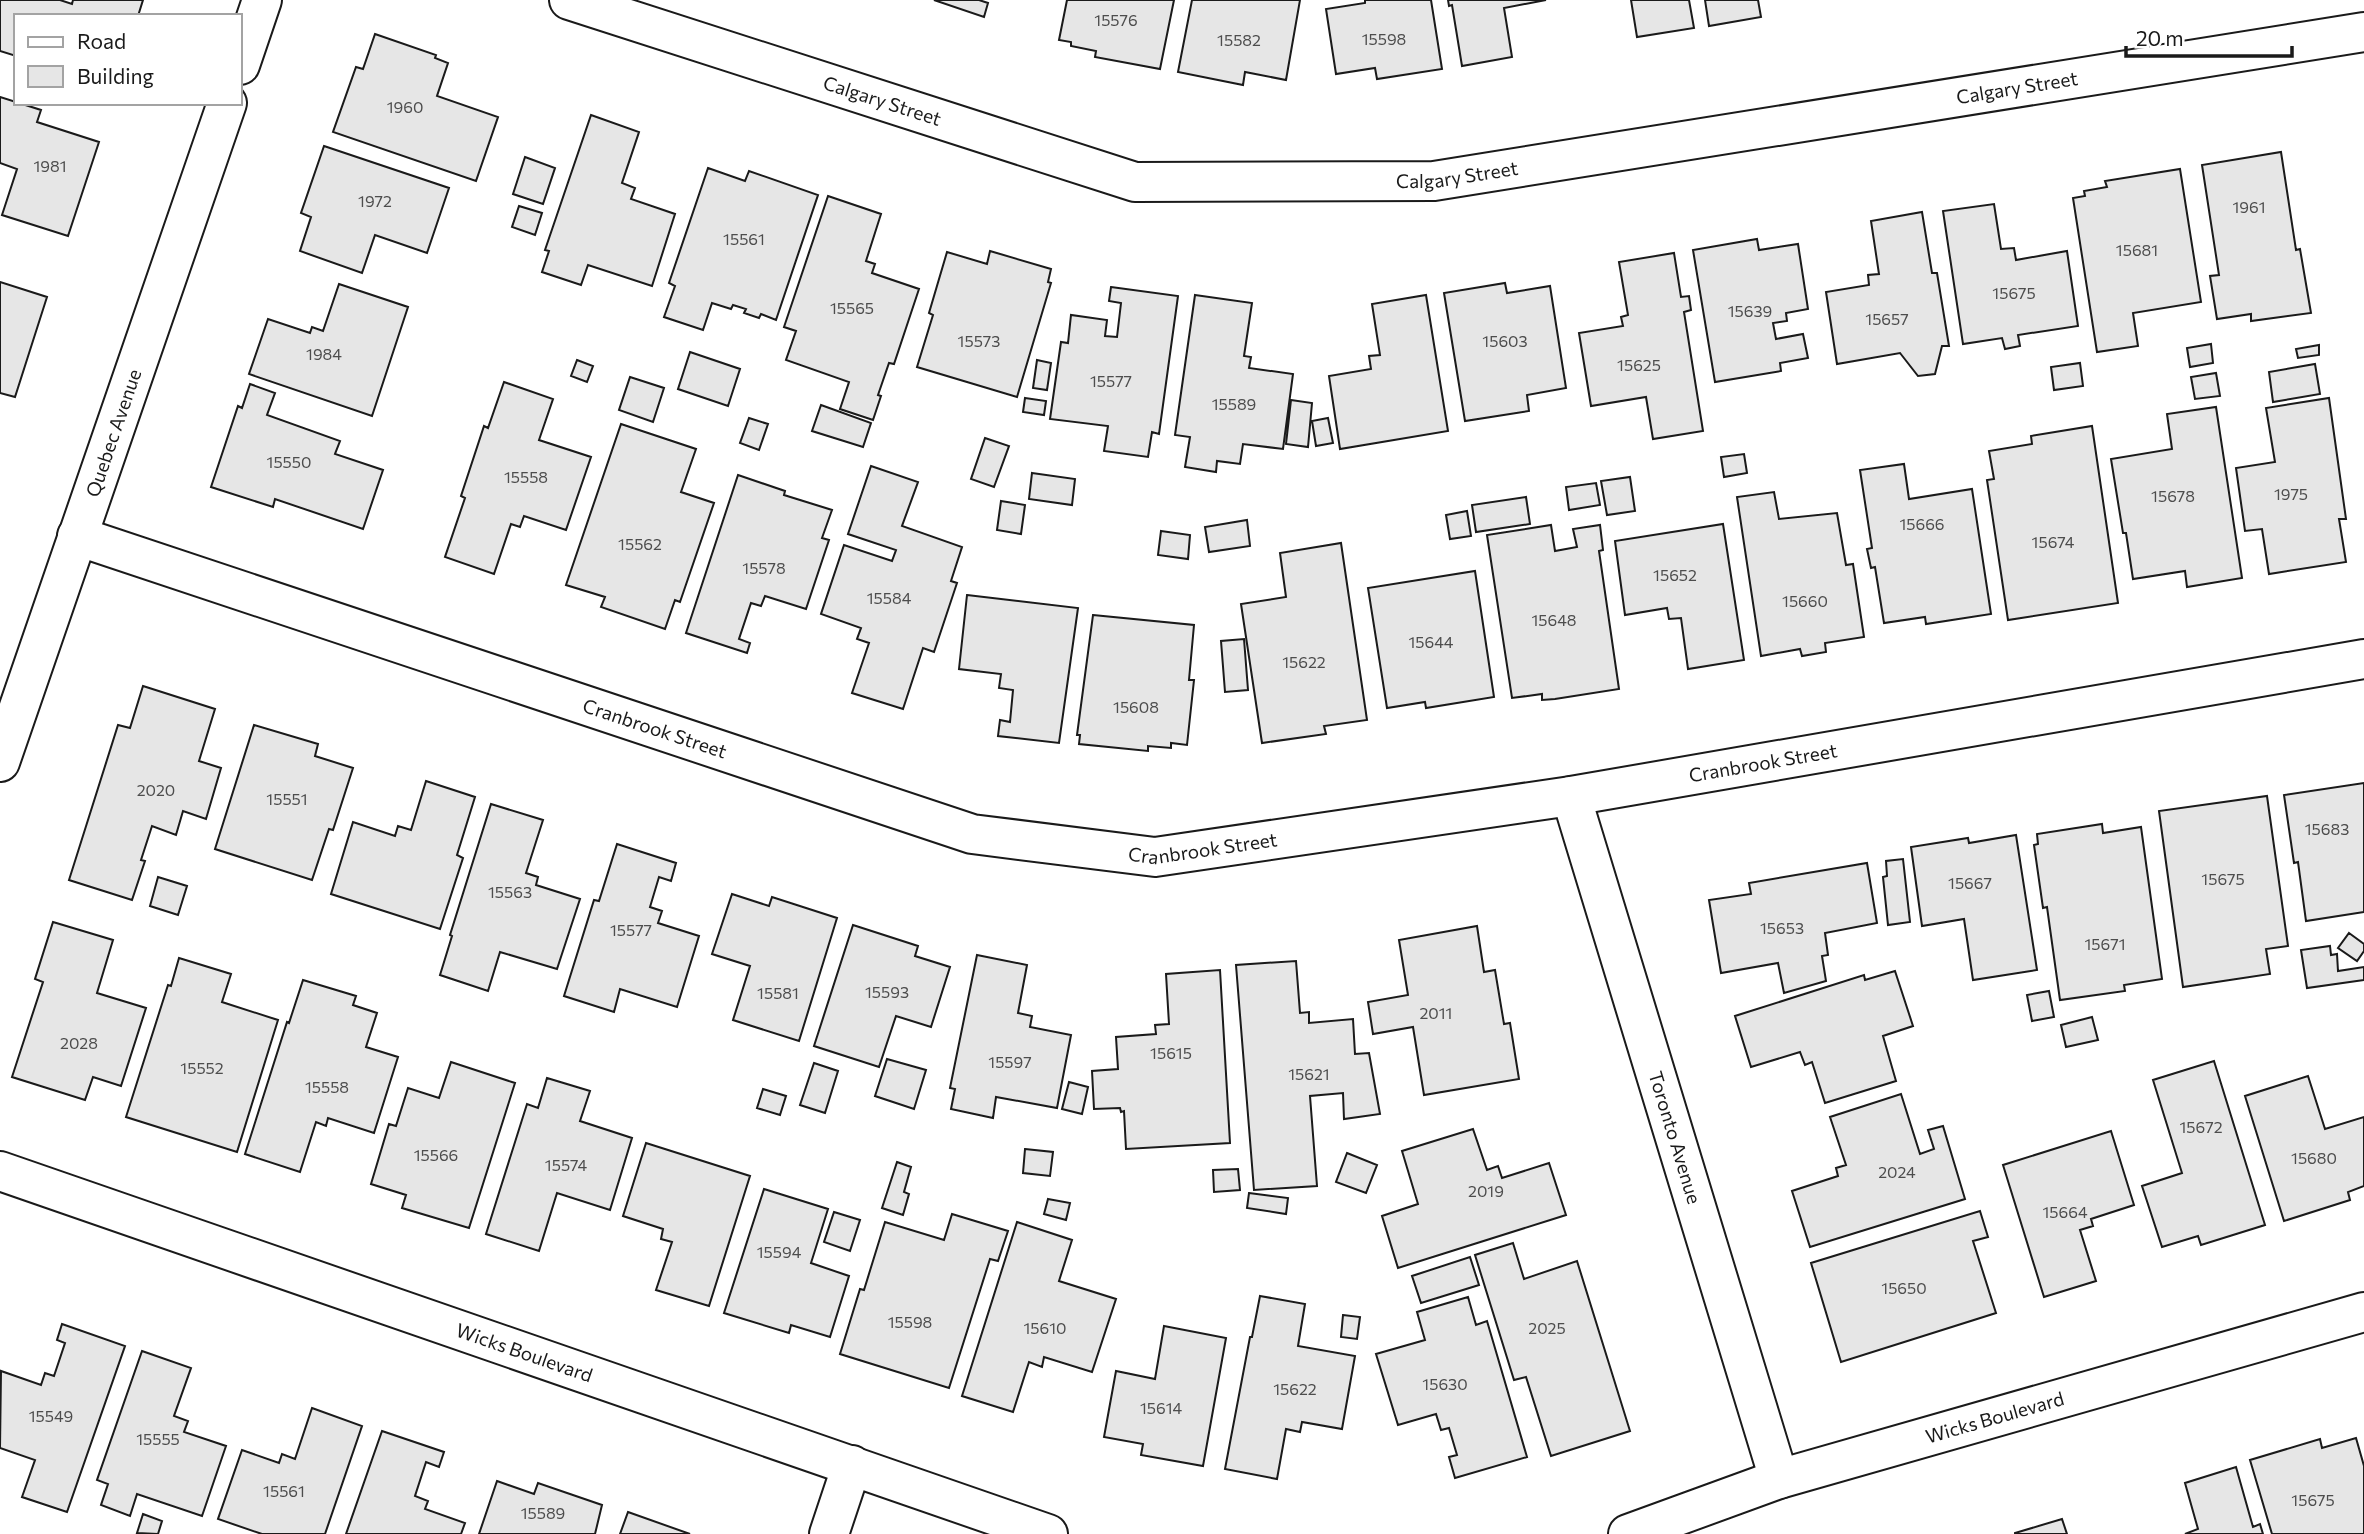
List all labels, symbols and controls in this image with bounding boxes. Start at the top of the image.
house number: 15576 [1094,10,1138,29]
legend [14,14,242,105]
scale bar [2126,14,2292,58]
text: 20 m [2136,25,2184,50]
text: Road [77,28,126,53]
house number: 15598 [1362,29,1406,48]
house number: 15582 [1217,30,1261,49]
text: Building [77,63,154,88]
street label: Calgary Street [1955,66,2080,108]
street label: Calgary Street [820,71,944,130]
house number: 1960 [387,97,423,116]
house number: 1981 [33,156,67,175]
street label: Calgary Street [1396,156,1520,192]
house number: 1972 [358,191,392,210]
house number: 1961 [2232,197,2266,216]
house number: 15561 [723,229,765,248]
house number: 15681 [2116,240,2158,259]
house number: 15675 [1992,283,2036,302]
house number: 15565 [830,298,874,317]
house number: 15639 [1728,301,1772,320]
house number: 15657 [1865,309,1909,328]
house number: 15573 [958,331,1000,350]
house number: 15603 [1482,331,1528,350]
house number: 1984 [306,344,342,363]
house number: 15625 [1617,355,1661,374]
street label: Quebec Avenue [80,366,146,500]
house number: 15577 [1090,371,1132,390]
house number: 15589 [1212,394,1256,413]
house number: 15550 [267,452,311,471]
house number: 15558 [504,467,548,486]
house number: 1975 [2274,484,2308,503]
house number: 15678 [2151,486,2195,505]
house number: 15666 [1899,514,1945,533]
house number: 15674 [2032,532,2075,551]
house number: 15562 [618,534,662,553]
house number: 15578 [742,558,786,577]
house number: 15652 [1653,565,1697,584]
house number: 15584 [867,588,912,607]
house number: 15660 [1782,591,1828,610]
house number: 15648 [1531,610,1577,629]
house number: 15644 [1409,632,1454,651]
house number: 15622 [1282,652,1326,671]
street label: Cranbrook Street [580,693,730,763]
house number: 15608 [1113,697,1159,716]
street label: Cranbrook Street [1687,738,1839,786]
house number: 2020 [137,780,175,799]
house number: 15551 [266,789,308,808]
house number: 15683 [2305,819,2349,838]
street label: Cranbrook Street [1127,827,1279,868]
house number: 15675 [2201,869,2245,888]
house number: 15667 [1948,873,1992,892]
house number: 15563 [488,882,532,901]
house number: 15653 [1760,918,1804,937]
house number: 15577 [610,920,652,939]
house number: 15671 [2085,934,2125,953]
house number: 15593 [865,982,909,1001]
house number: 15581 [757,983,799,1002]
house number: 2011 [1420,1003,1452,1022]
house number: 2028 [60,1033,98,1052]
house number: 15615 [1150,1043,1192,1062]
house number: 15597 [988,1052,1032,1071]
house number: 15552 [180,1058,224,1077]
house number: 15621 [1288,1064,1330,1083]
street label: Toronto Avenue [1644,1068,1707,1207]
house number: 15558 [305,1077,349,1096]
house number: 15672 [2180,1117,2223,1136]
house number: 15566 [414,1145,458,1164]
house number: 15680 [2291,1148,2337,1167]
house number: 15574 [545,1155,588,1174]
house number: 2024 [1878,1162,1916,1181]
house number: 2019 [1468,1181,1504,1200]
house number: 15664 [2042,1202,2088,1221]
house number: 15594 [757,1242,802,1261]
house number: 15650 [1881,1278,1927,1297]
house number: 15598 [888,1312,932,1331]
street label: Wicks Boulevard [453,1318,596,1386]
house number: 15610 [1023,1318,1067,1337]
house number: 2025 [1528,1318,1566,1337]
house number: 15630 [1422,1374,1468,1393]
house number: 15622 [1273,1379,1317,1398]
street label: Wicks Boulevard [1923,1386,2066,1448]
house number: 15614 [1140,1398,1182,1417]
house number: 15549 [29,1406,73,1425]
house number: 15555 [136,1429,180,1448]
house number: 15561 [263,1481,305,1500]
house number: 15675 [2291,1490,2335,1509]
house number: 15589 [521,1503,565,1522]

